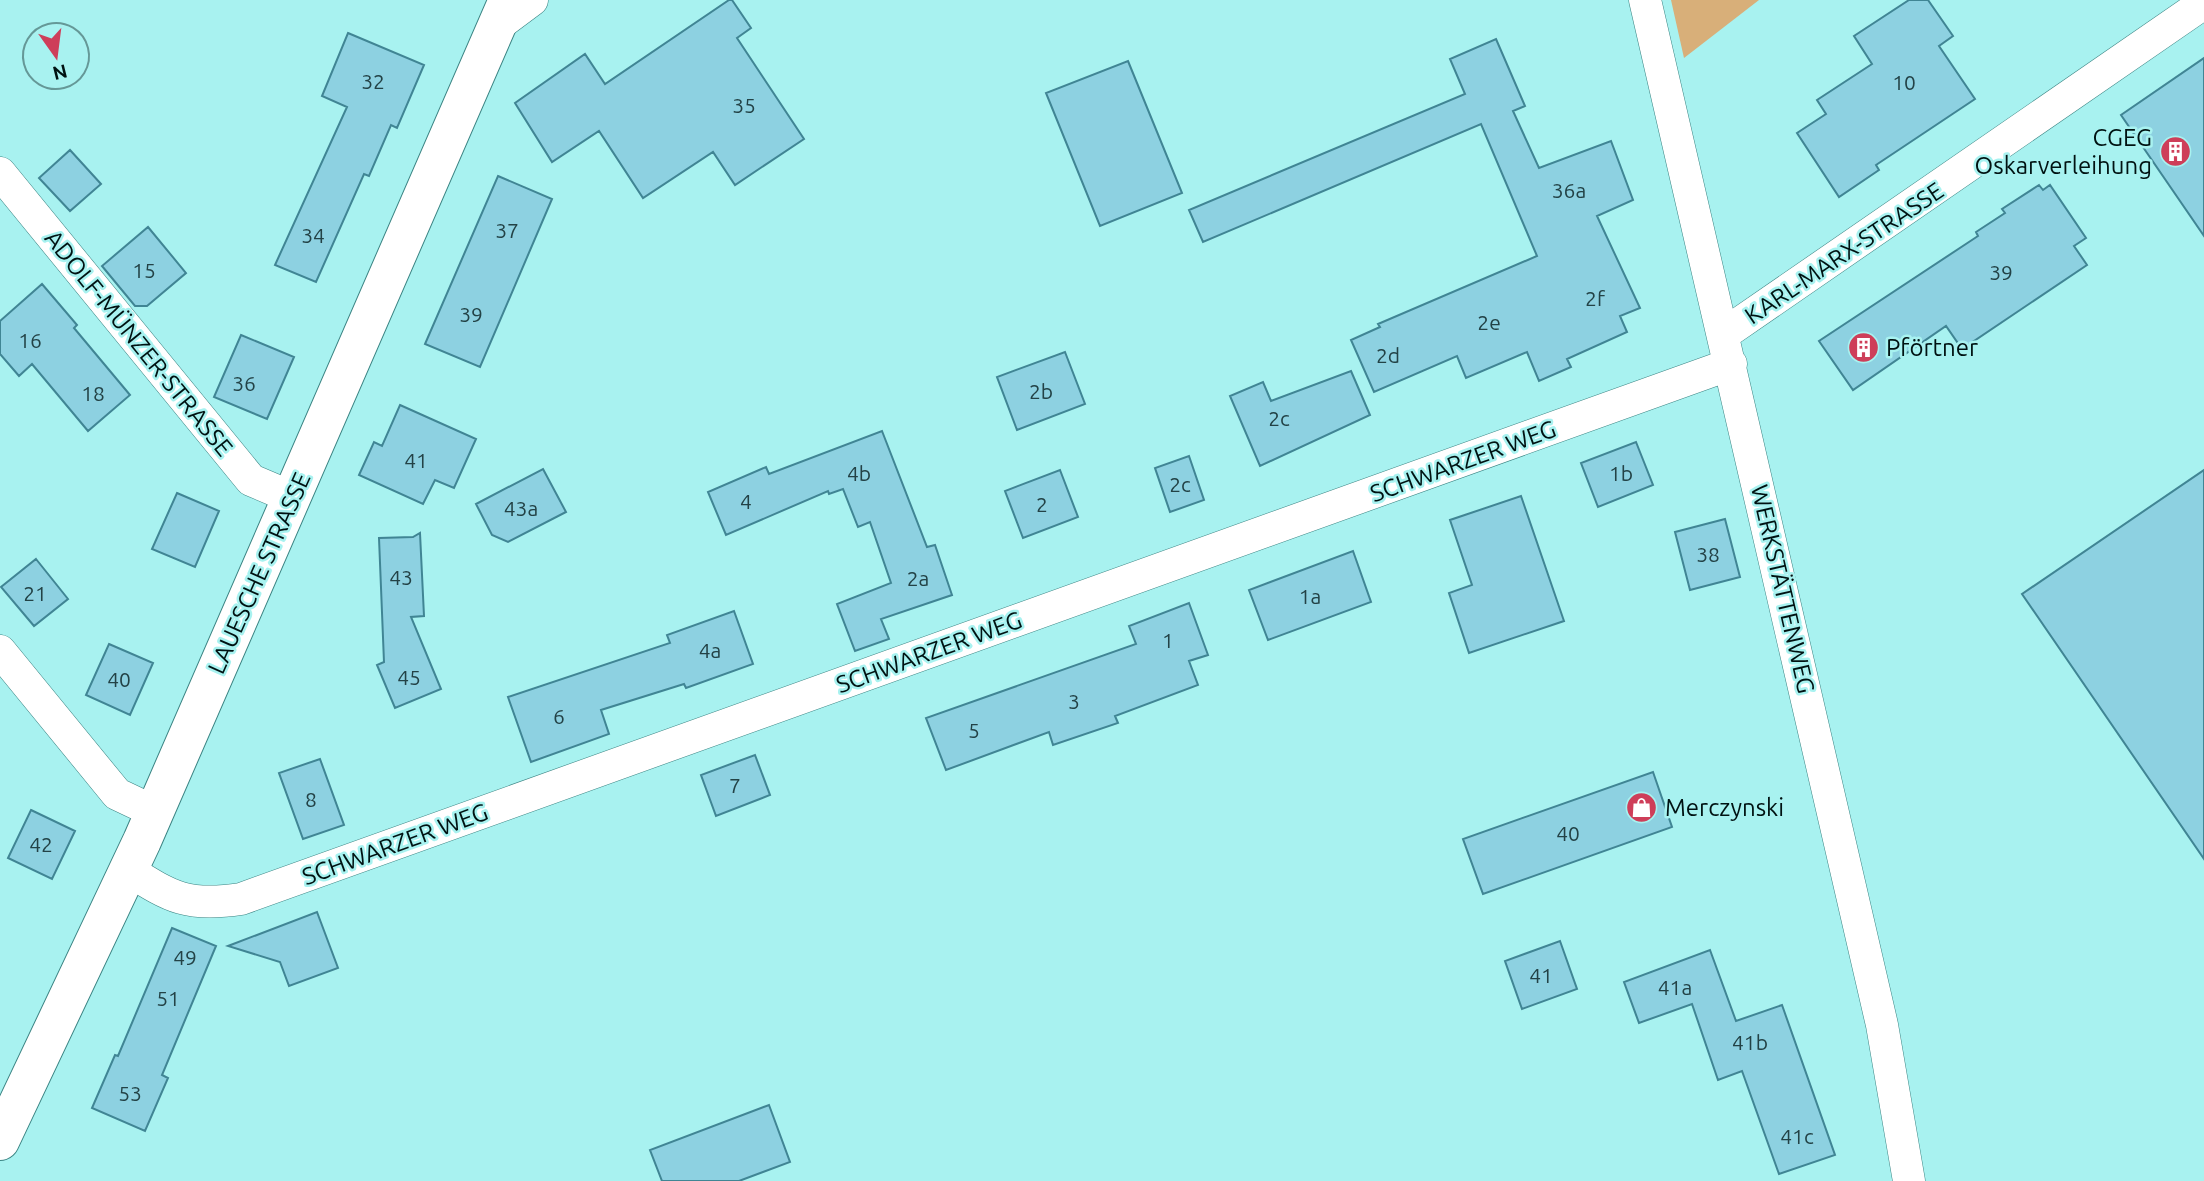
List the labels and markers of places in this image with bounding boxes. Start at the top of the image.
place label: CGEG Oskarverleihung [1975,124,2152,179]
building icon: CGEG Oskarverleihung [2158,134,2192,168]
building icon: Pförtner [1846,330,1880,364]
place label: Pförtner [1886,334,1978,361]
shop icon: Merczynski [1625,790,1659,824]
place label: Merczynski [1665,794,1784,821]

